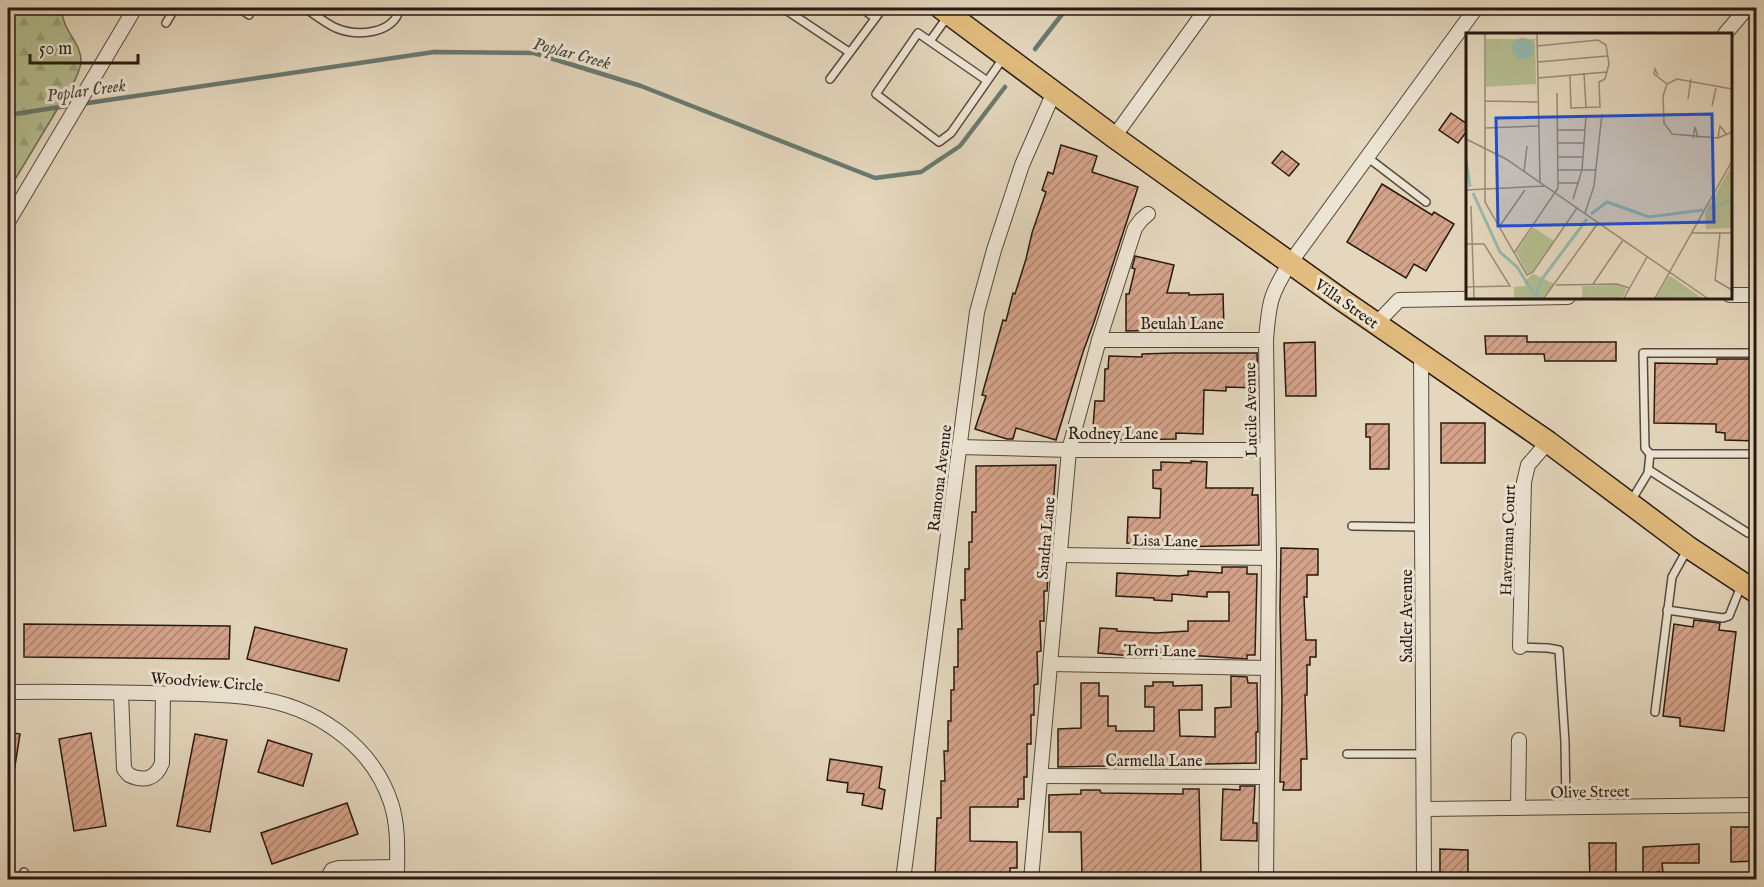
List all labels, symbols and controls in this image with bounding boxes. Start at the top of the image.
scale bar [30,27,138,65]
water label: Poplar Creek [530,33,613,76]
inset map [1466,33,1731,298]
text: 50 m [39,38,72,61]
water label: Poplar Creek [45,75,127,108]
street label: Villa Street [1309,275,1382,334]
street label: Beulah Lane [1140,315,1224,335]
street label: Lucile Avenue [1241,362,1263,458]
street label: Ramona Avenue [924,424,957,533]
street label: Rodney Lane [1068,425,1158,445]
street label: Haverman Court [1497,483,1521,596]
street label: Sandra Lane [1033,496,1061,580]
street label: Lisa Lane [1132,531,1198,553]
street label: Sadler Avenue [1398,569,1418,663]
street label: Torri Lane [1124,641,1196,663]
street label: Woodview Circle [150,669,264,697]
street label: Carmella Lane [1105,752,1203,772]
street label: Olive Street [1550,782,1630,804]

